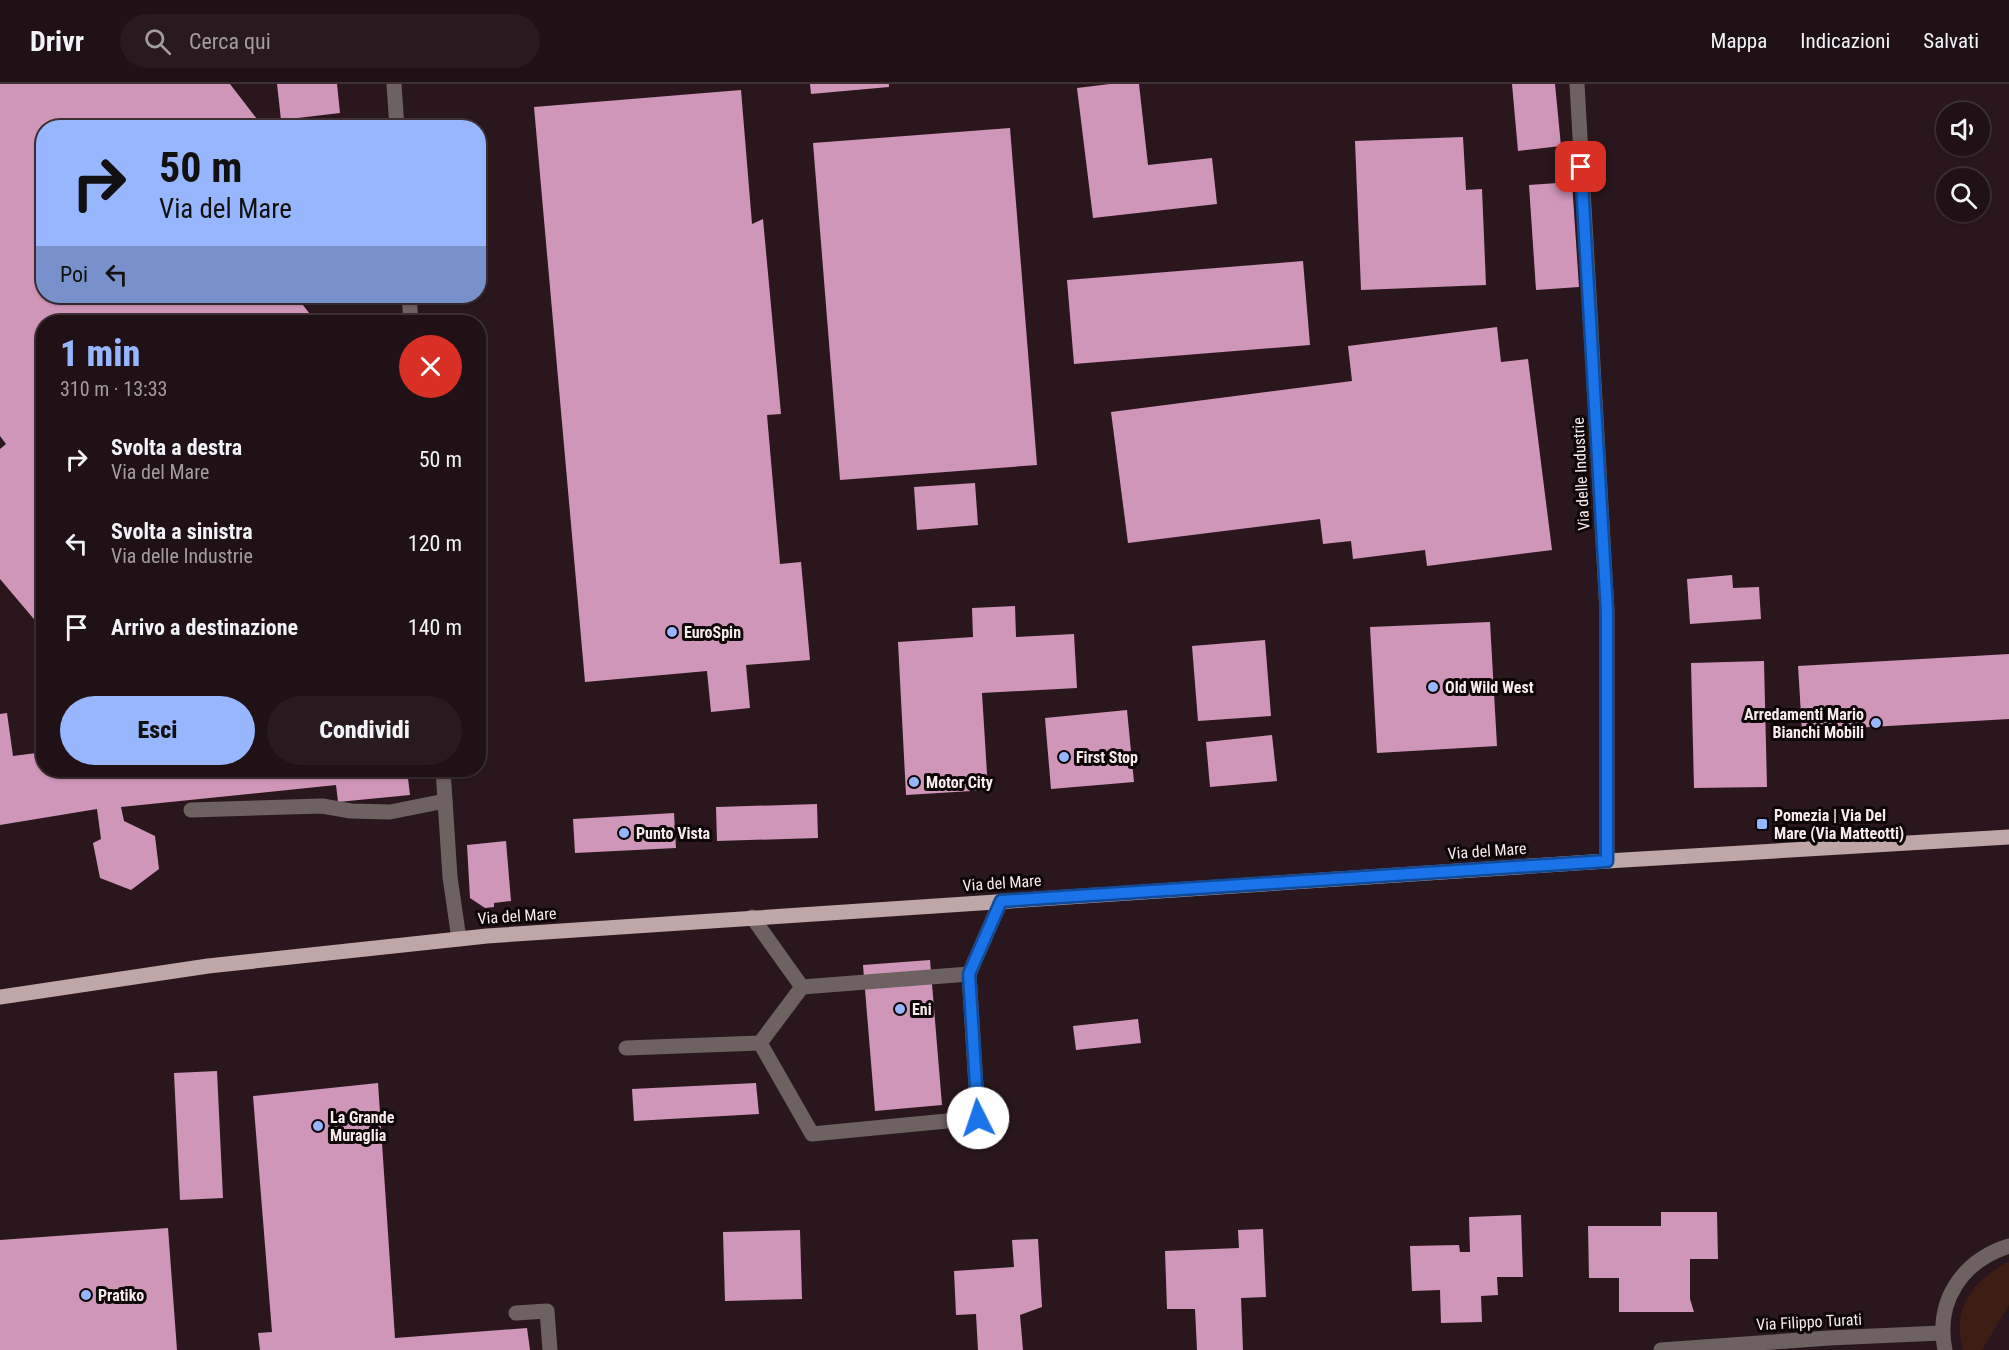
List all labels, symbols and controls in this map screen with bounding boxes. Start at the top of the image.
search box [120,14,540,68]
text: Drivr [30,25,84,58]
icon: search [141,25,174,58]
text: Cerca qui [189,29,271,54]
text: Mappa [1711,29,1767,53]
text: Indicazioni [1800,29,1890,53]
text: Salvati [1923,29,1979,53]
map controls [1936,102,1990,222]
button: sound [1936,102,1990,156]
pin [1555,141,1606,192]
text: 50 m [159,143,242,192]
icon: right [60,144,138,222]
icon: arrive [1564,150,1597,183]
button: search [1936,168,1990,222]
text: Via del Mare [159,193,292,225]
icon: left [100,258,133,291]
text: Poi [60,262,88,287]
text: 1 min [60,333,140,375]
button: close [399,335,462,398]
text: 310 m · 13:33 [60,377,167,401]
street label: Via delle Industrie [1569,417,1593,531]
text: Svolta a destra [111,435,242,460]
icon: right [60,443,93,476]
text: 50 m [419,447,462,472]
text: Via del Mare [111,460,209,484]
text: Svolta a sinistra [111,519,253,544]
icon: left [60,527,93,560]
text: 120 m [408,531,462,556]
text: Via delle Industrie [111,544,253,568]
icon: arrive [60,611,93,644]
text: Arrivo a destinazione [111,615,298,640]
text: 140 m [408,615,462,640]
place label: EuroSpin [684,623,741,642]
marker: EuroSpin [665,625,679,639]
place label: Old Wild West [1445,678,1534,697]
marker: Old Wild West [1426,680,1440,694]
button: Esci [60,696,255,765]
button: Condividi [267,696,462,765]
place label: Arredamenti Mario Bianchi Mobili [1744,705,1864,742]
marker: Arredamenti Mario Bianchi Mobili [1869,716,1883,730]
place label: First Stop [1076,748,1138,767]
marker: First Stop [1057,750,1071,764]
place label: Motor City [926,773,993,792]
marker: Motor City [907,775,921,789]
place label: Pomezia | Via Del Mare (Via Matteotti) [1774,806,1904,843]
marker: Pomezia | Via Del Mare (Via Matteotti) [1755,817,1769,831]
place label: Punto Vista [636,824,711,843]
marker: Punto Vista [617,826,631,840]
street label: Via del Mare [1447,839,1527,863]
street label: Via del Mare [962,871,1042,895]
street label: Via del Mare [477,904,557,928]
place label: Eni [912,1000,932,1019]
marker: Eni [893,1002,907,1016]
position arrow [946,1086,1010,1150]
place label: La Grande Muraglia [330,1108,395,1145]
marker: La Grande Muraglia [311,1119,325,1133]
place label: Pratiko [98,1286,144,1305]
marker: Pratiko [79,1288,93,1302]
street label: Via Filippo Turati [1756,1310,1862,1334]

